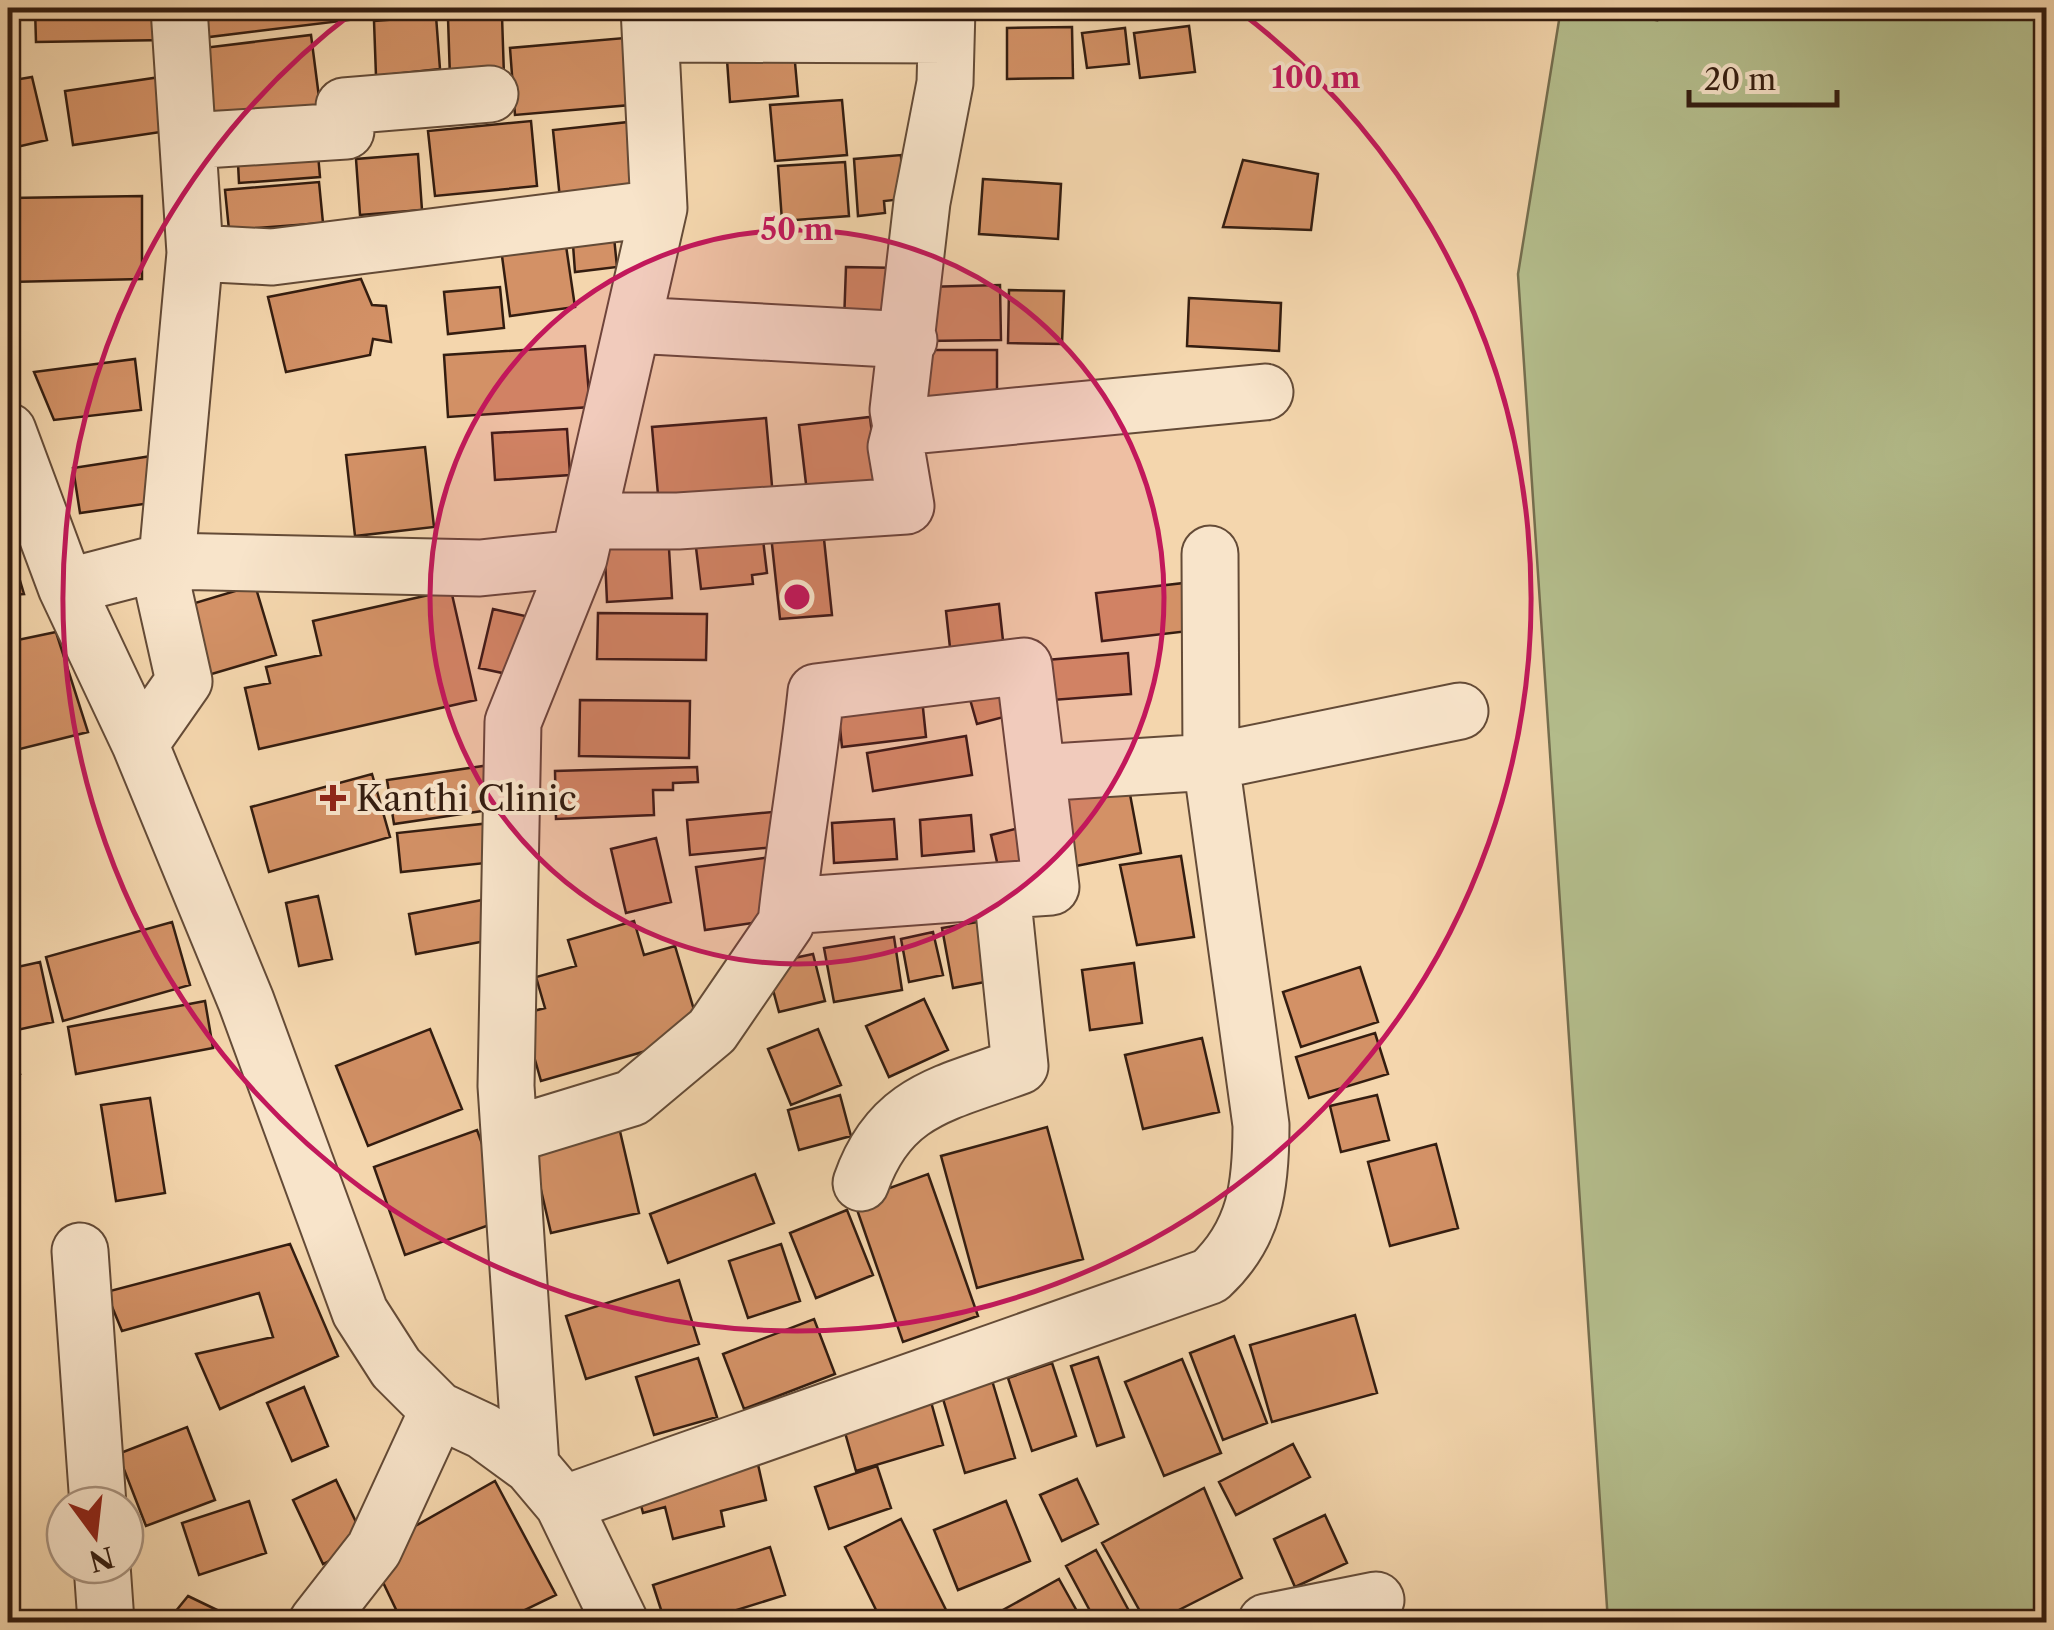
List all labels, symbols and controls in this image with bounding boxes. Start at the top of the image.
scale bar [1689,45,1836,107]
text: 100 m [1272,59,1361,96]
text: 20 m [1704,61,1776,98]
text: 50 m [760,211,834,248]
centre of rings [779,579,815,615]
place label: Kanthi Clinic [356,777,577,820]
marker: Kanthi Clinic [320,785,346,811]
north arrow [45,1485,145,1585]
text: N [85,1540,118,1579]

